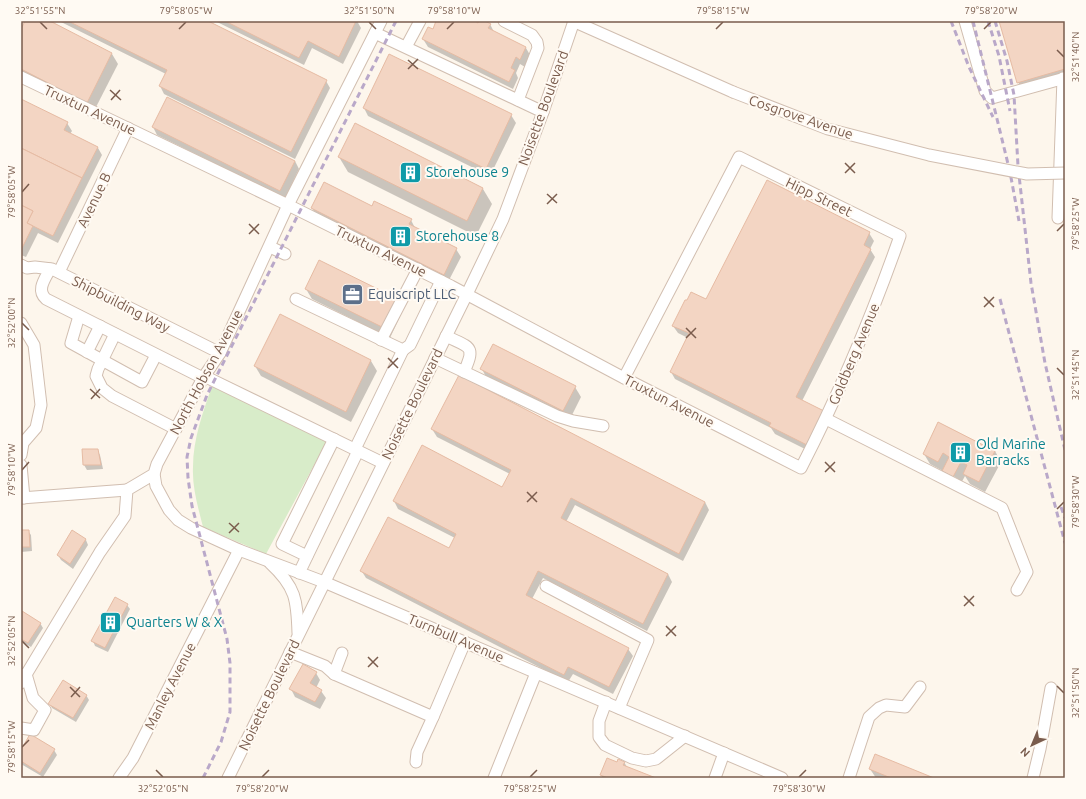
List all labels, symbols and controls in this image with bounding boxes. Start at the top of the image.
text: 32°51'55"N [15,5,65,16]
text: 79°58'05"W [160,5,212,16]
text: 32°51'50"N [344,5,394,16]
text: 79°58'10"W [428,5,480,16]
text: 79°58'15"W [697,5,749,16]
text: 79°58'20"W [965,5,1017,16]
text: 32°51'40"N [1070,32,1081,82]
street label: Noisette Boulevard [515,48,571,168]
street label: Truxtun Avenue [42,82,138,138]
street label: Cosgrove Avenue [747,92,855,142]
building icon: Storehouse 9 [398,159,424,185]
place label: Storehouse 9 [426,164,509,180]
text: 79°58'05"W [6,166,17,218]
street label: Avenue B [74,170,114,230]
street label: Hipp Street [783,174,855,220]
text: 79°58'25"W [1070,198,1081,250]
street label: Truxtun Avenue [333,222,429,280]
building icon: Storehouse 8 [387,223,413,249]
place label: Storehouse 8 [416,228,499,244]
street label: Shipbuilding Way [69,272,173,336]
office icon: Equiscript LLC [339,281,365,307]
place label: Equiscript LLC [368,286,456,302]
text: 32°52'00"N [6,298,17,348]
street label: Goldberg Avenue [825,301,883,407]
street label: North Hobson Avenue [166,307,246,437]
street label: Noisette Boulevard [378,346,446,462]
text: 32°51'45"N [1070,350,1081,400]
street label: Truxtun Avenue [621,371,717,431]
place label: Old Marine Barracks [976,436,1046,468]
building icon: Old Marine Barracks [947,439,973,465]
text: 79°58'10"W [6,444,17,496]
text: 79°58'30"W [1070,476,1081,528]
building icon: Quarters W & X [97,609,123,635]
street label: Turnbull Avenue [406,611,506,665]
place label: Quarters W & X [126,614,223,630]
text: 32°52'05"N [6,616,17,666]
street label: Noisette Boulevard [235,637,303,753]
street label: Manley Avenue [141,640,199,732]
text: 32°51'50"N [1070,668,1081,718]
text: 79°58'15"W [6,721,17,773]
north arrow [1012,725,1052,765]
text: N [1018,745,1032,759]
text: 32°52'05"N [138,783,188,794]
text: 79°58'20"W [236,783,288,794]
text: 79°58'25"W [504,783,556,794]
text: 79°58'30"W [773,783,825,794]

